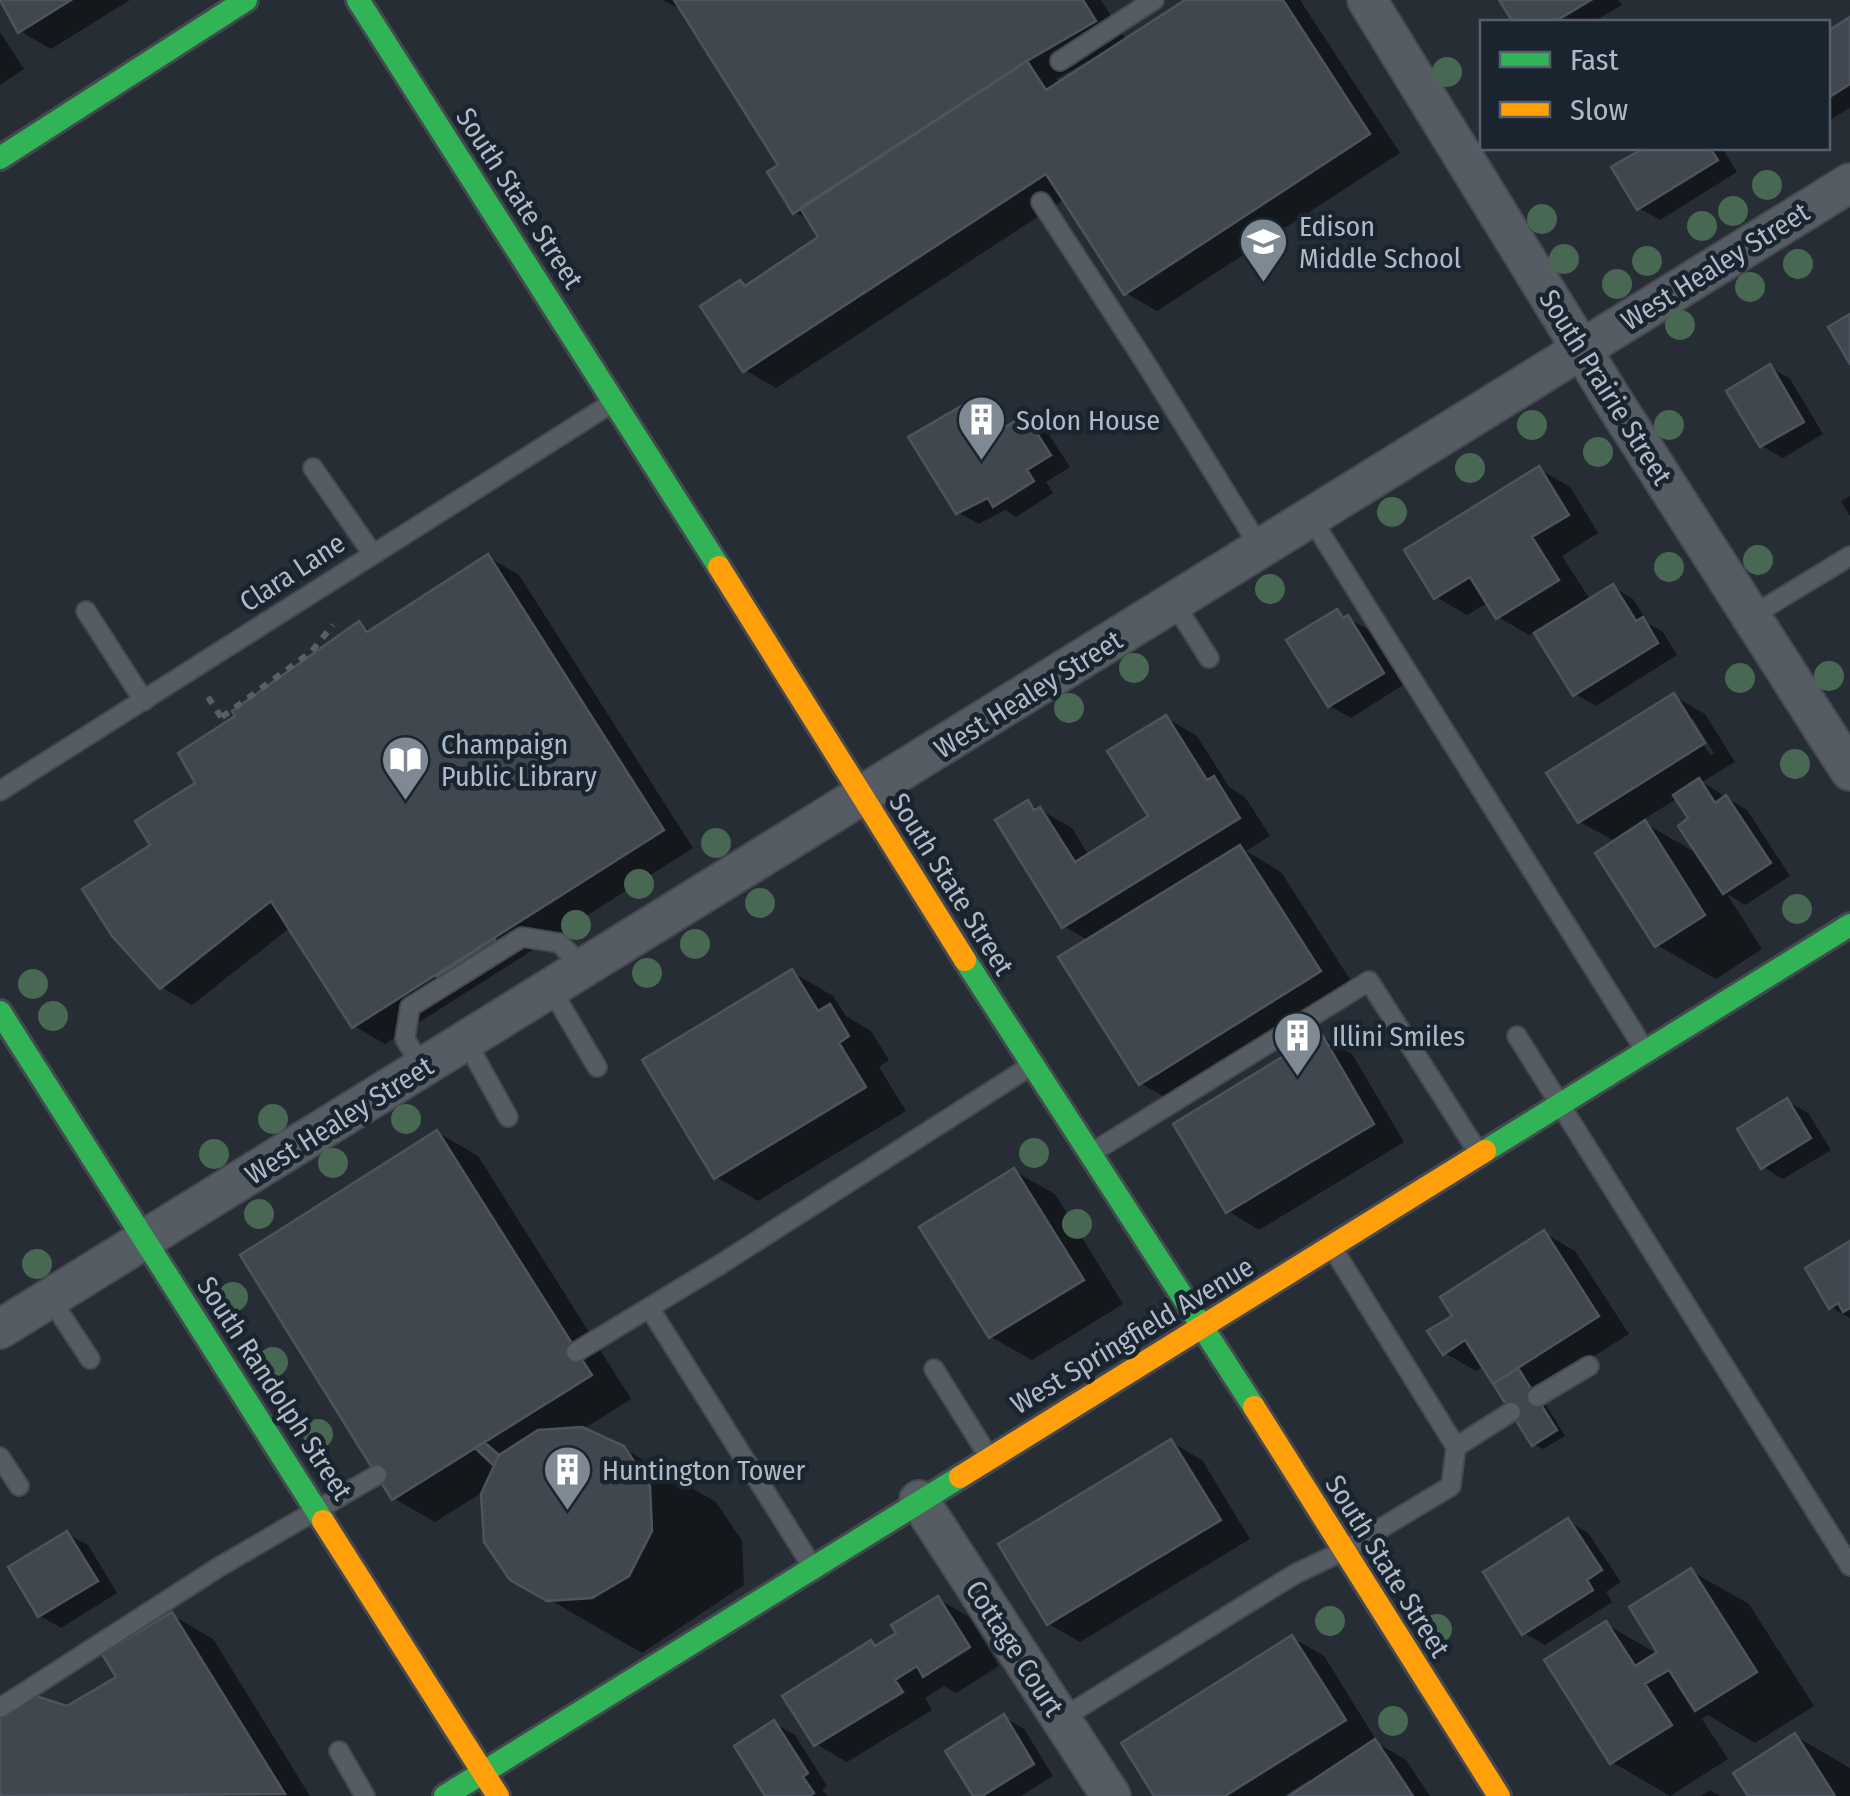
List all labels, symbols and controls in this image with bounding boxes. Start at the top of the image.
legend [1480,20,1830,150]
text: Fast [1570,42,1619,78]
text: Slow [1570,92,1628,128]
street label: South State Street [449,102,591,295]
street label: West Healey Street [1615,195,1816,337]
place label: Edison Middle School [1299,210,1461,275]
school or university icon: Edison Middle School [1238,216,1290,284]
street label: South Prairie Street [1532,284,1679,492]
building icon: Solon House [955,394,1007,462]
place label: Solon House [1016,404,1160,437]
street label: Clara Lane [234,526,351,619]
street label: West Healey Street [928,623,1129,765]
place label: Champaign Public Library [441,728,597,793]
library icon: Champaign Public Library [380,734,432,802]
street label: South State Street [882,787,1021,982]
building icon: Illini Smiles [1271,1010,1323,1078]
place label: Illini Smiles [1332,1020,1465,1053]
street label: West Healey Street [239,1049,440,1191]
street label: West Springfield Avenue [1005,1250,1260,1421]
street label: South Randolph Street [190,1271,360,1507]
building icon: Huntington Tower [541,1444,593,1512]
place label: Huntington Tower [602,1454,806,1487]
street label: South State Street [1318,1469,1457,1664]
street label: Cottage Court [959,1574,1071,1723]

